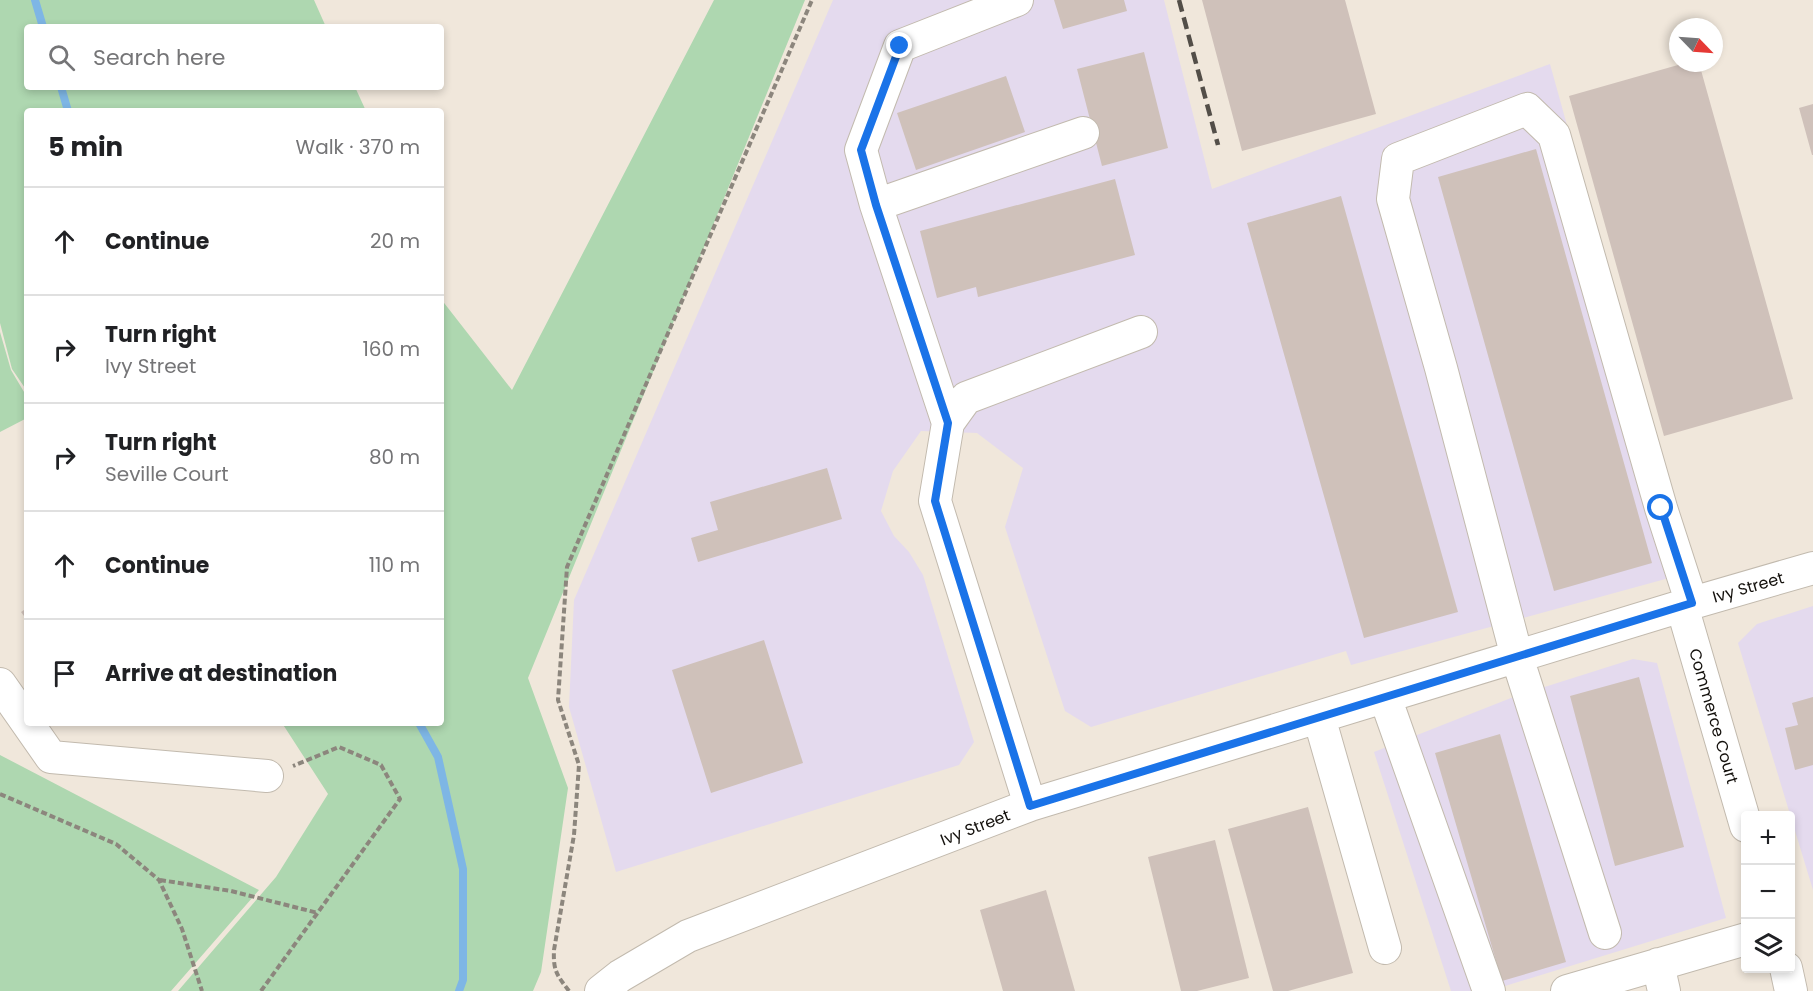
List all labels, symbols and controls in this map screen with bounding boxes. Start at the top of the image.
north arrow [1669,18,1723,72]
search box [24,24,444,90]
route end [886,32,912,58]
icon: search [45,41,78,74]
text: Search here [93,42,226,73]
text: 5 min [48,129,123,165]
text: Walk · 370 m [296,133,420,161]
icon: ahead [48,225,81,258]
text: Continue [105,226,209,257]
text: 20 m [370,227,420,255]
text: Turn right [105,319,216,350]
icon: right [48,333,81,366]
text: 160 m [362,335,420,363]
text: Ivy Street [105,352,196,380]
text: Turn right [105,427,216,458]
icon: right [48,441,81,474]
text: 80 m [369,443,420,471]
text: Seville Court [105,460,229,488]
route start [1647,494,1673,520]
icon: ahead [48,549,81,582]
text: Continue [105,550,209,581]
text: 110 m [369,551,420,579]
street label: Ivy Street [1710,566,1787,609]
street label: Commerce Court [1683,646,1744,787]
icon: arrive [48,657,81,690]
text: Arrive at destination [105,658,337,689]
street label: Ivy Street [937,804,1014,851]
map controls [1741,811,1795,973]
button: + [1741,811,1795,865]
button: − [1741,865,1795,919]
button: layers [1741,919,1795,973]

